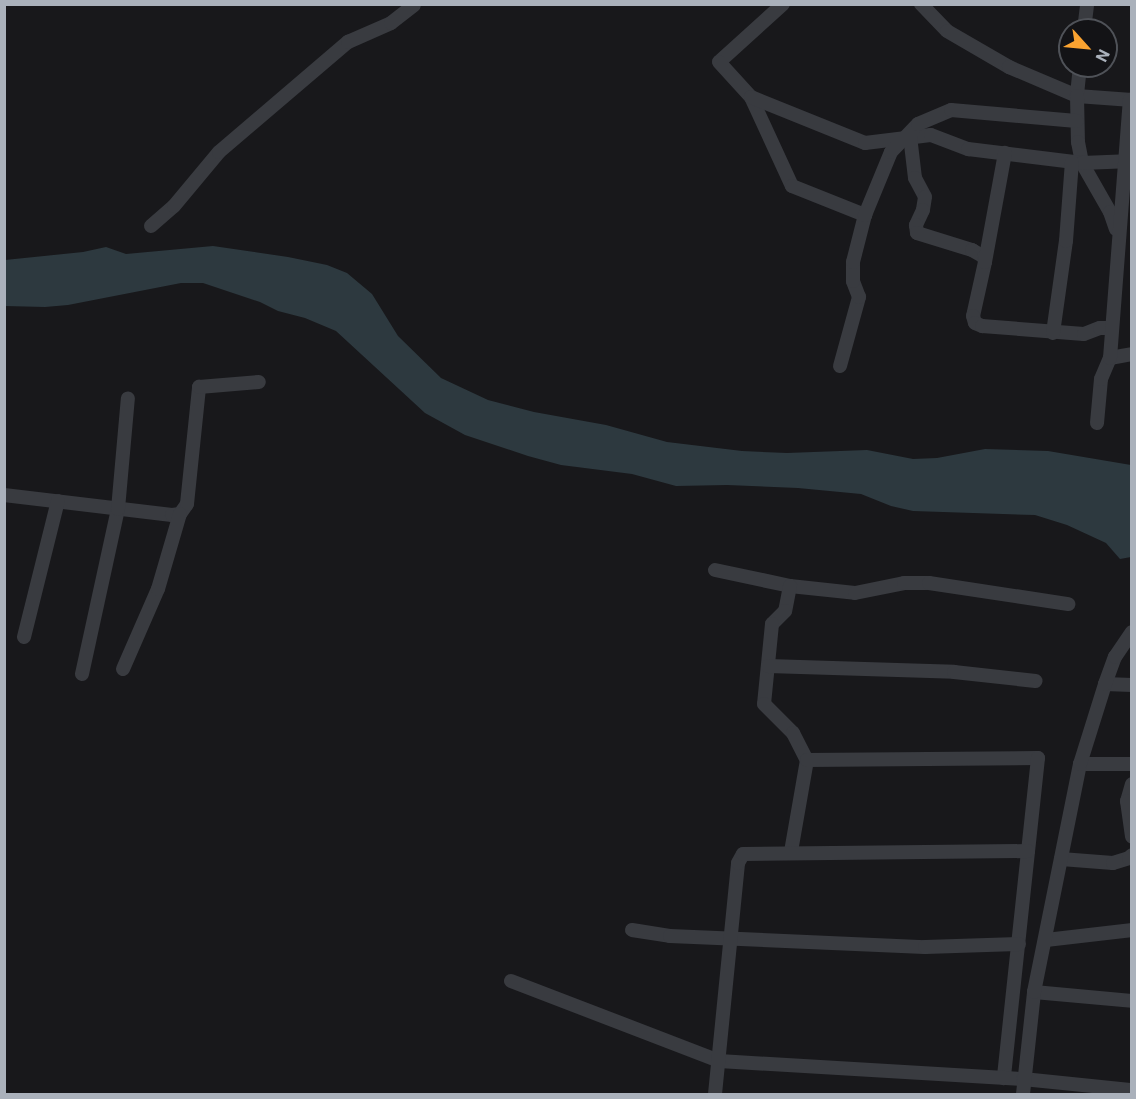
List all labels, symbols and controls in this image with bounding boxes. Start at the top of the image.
north arrow [1058,18,1118,78]
text: N [1092,46,1114,65]

